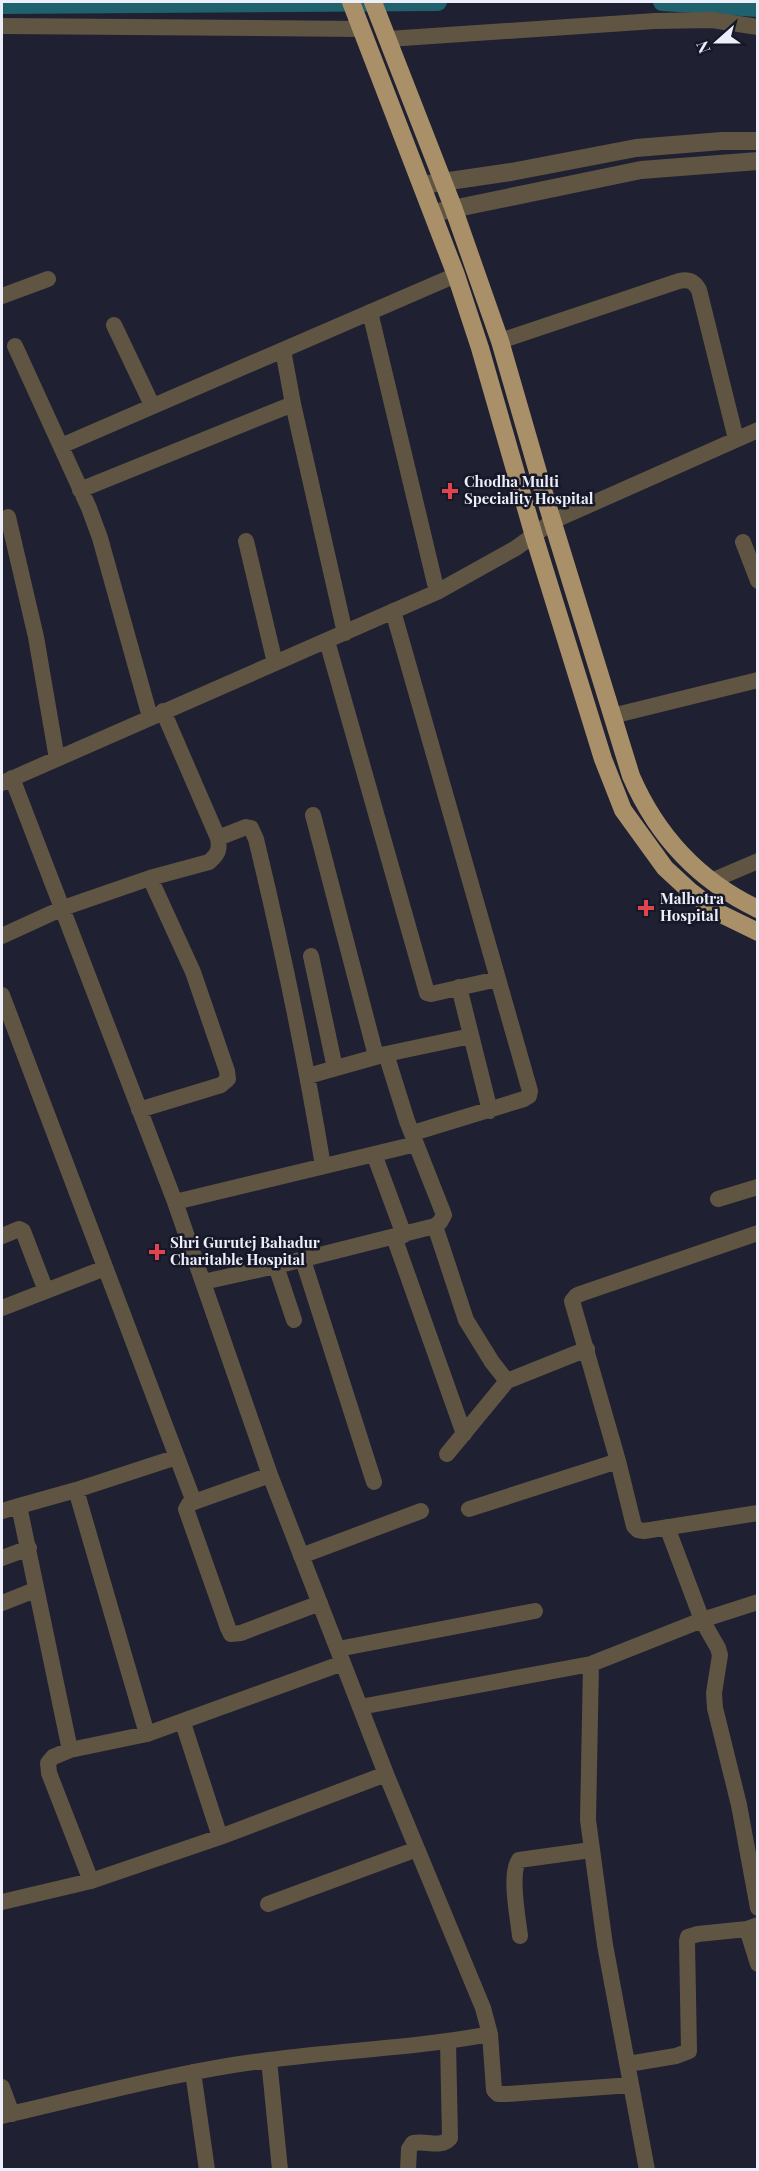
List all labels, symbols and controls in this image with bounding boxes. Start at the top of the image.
north arrow [687,12,747,72]
text: N [690,38,714,57]
place label: Chodha Multi Speciality Hospital [464,471,594,508]
marker: Chodha Multi Speciality Hospital [441,482,459,500]
place label: Malhotra Hospital [660,888,724,925]
marker: Malhotra Hospital [637,899,655,917]
place label: Shri Gurutej Bahadur Charitable Hospital [170,1232,320,1269]
marker: Shri Gurutej Bahadur Charitable Hospital [148,1243,166,1261]

